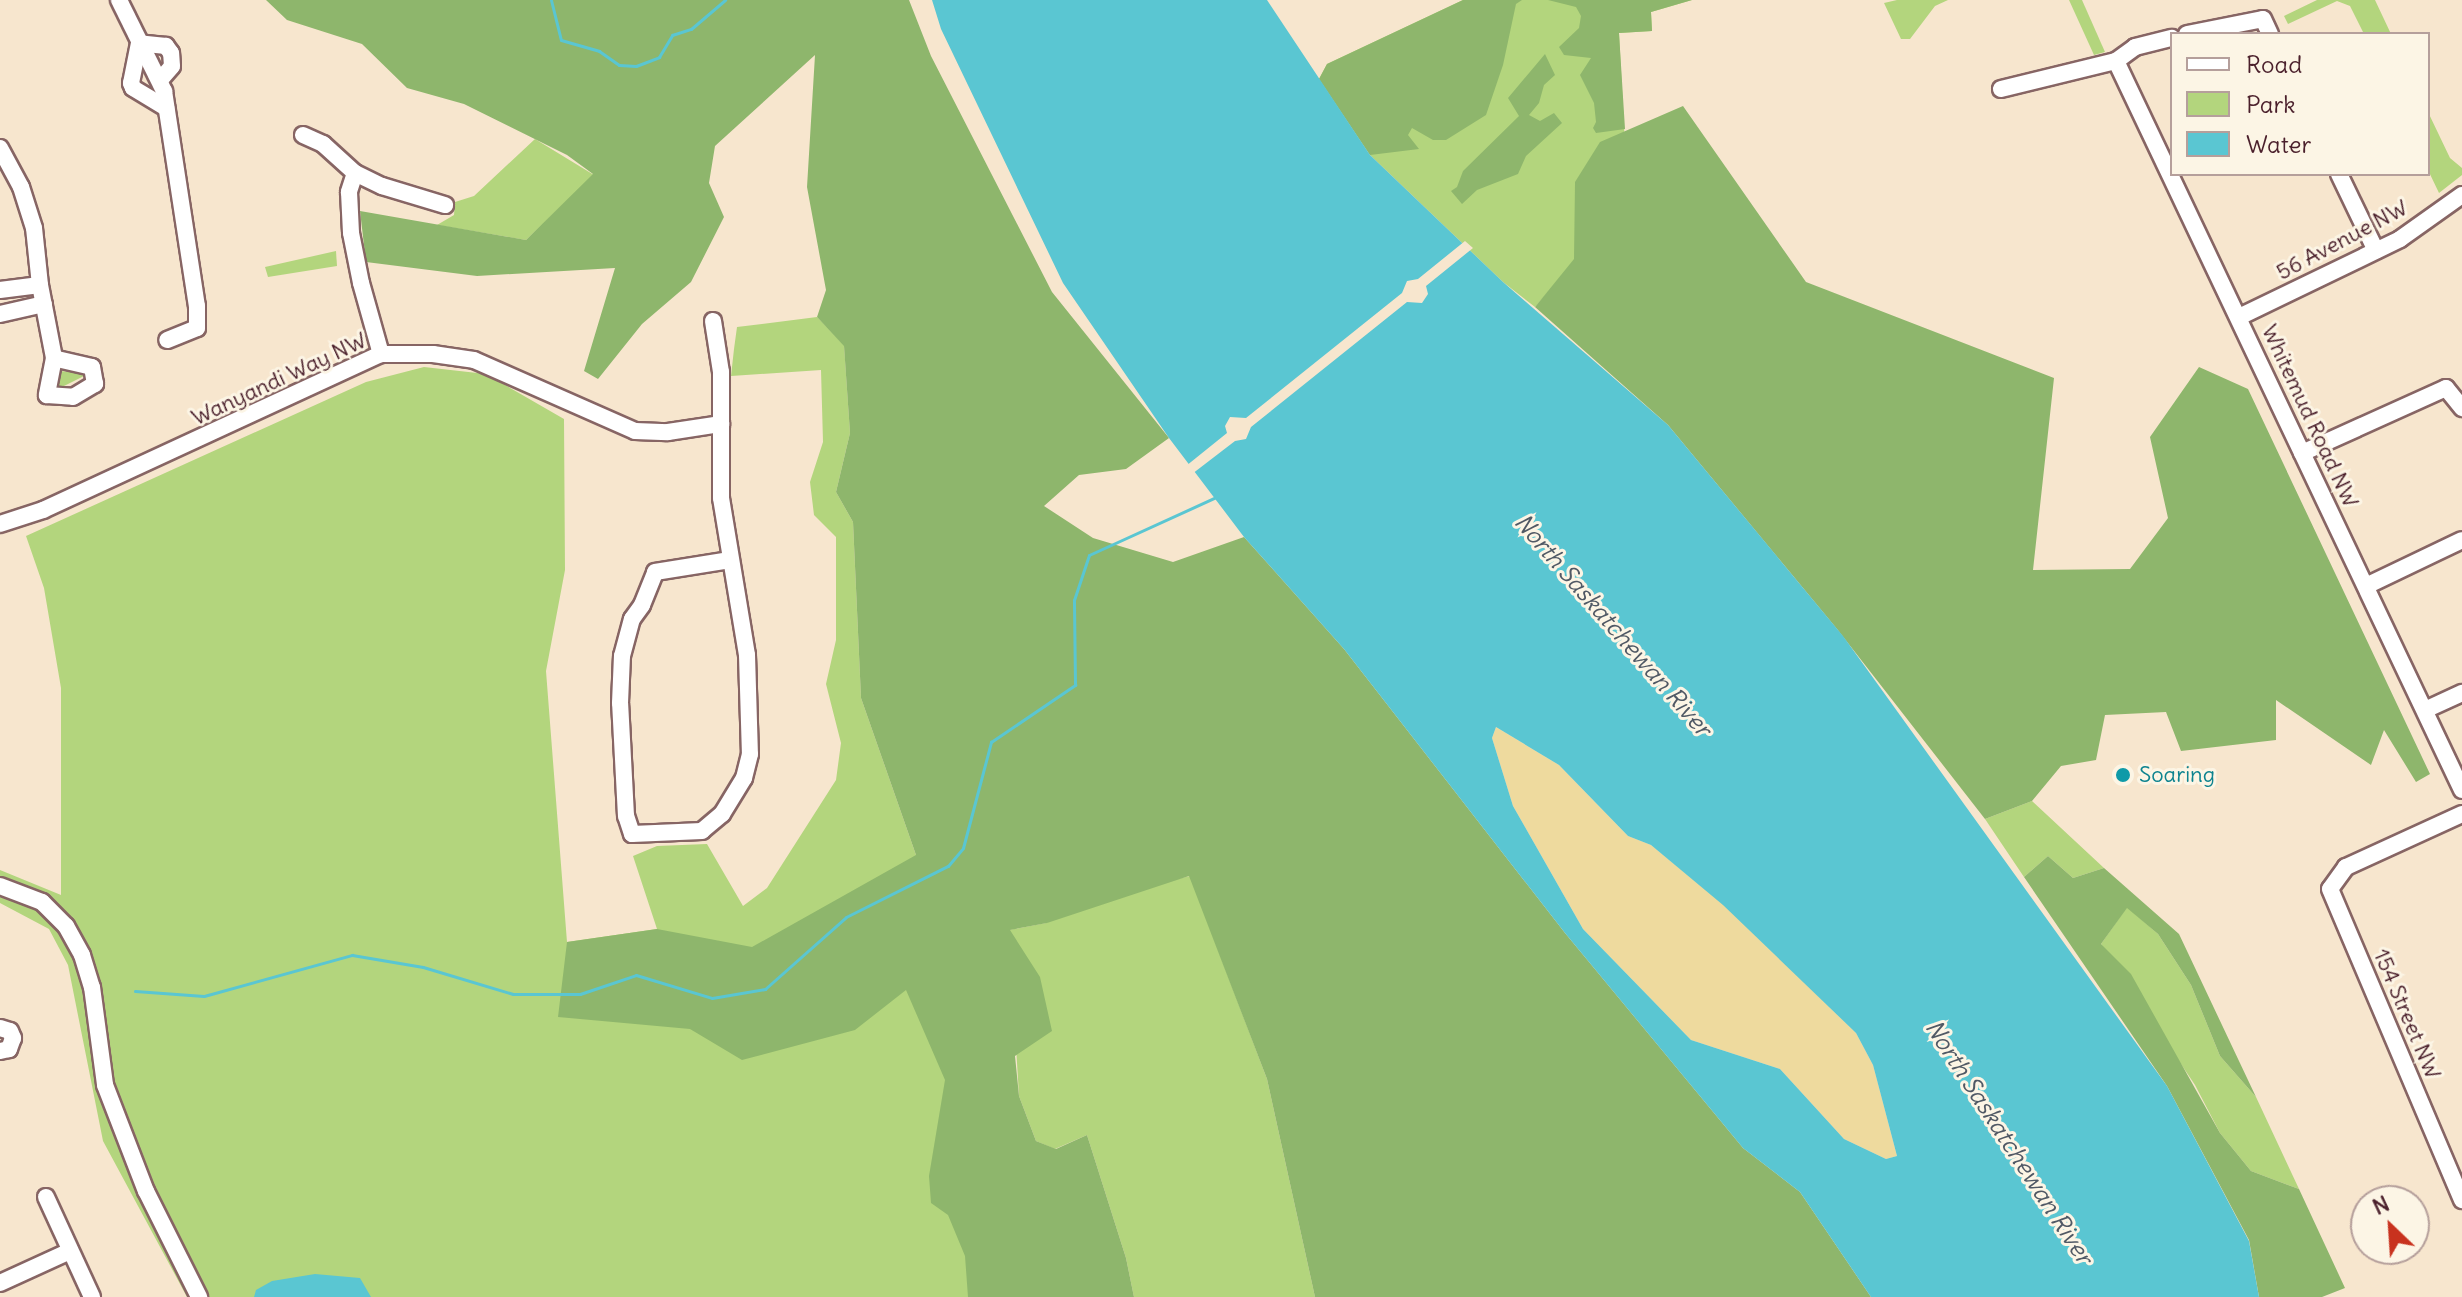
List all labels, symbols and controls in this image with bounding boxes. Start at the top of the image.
legend [2170,32,2430,176]
text: Road [2246,49,2302,79]
text: Park [2246,89,2296,119]
text: Water [2246,129,2311,159]
street label: 56 Avenue NW [2272,194,2412,286]
street label: Whitemud Road NW [2256,320,2364,512]
street label: Wanyandi Way NW [187,327,371,431]
water label: North Saskatchewan River [1509,508,1717,742]
place label: Soaring [2139,762,2215,788]
marker: Soaring [2114,766,2132,784]
street label: 154 Street NW [2368,945,2446,1083]
water label: North Saskatchewan River [1919,1015,2099,1269]
north arrow [2350,1185,2430,1265]
text: N [2368,1189,2394,1221]

